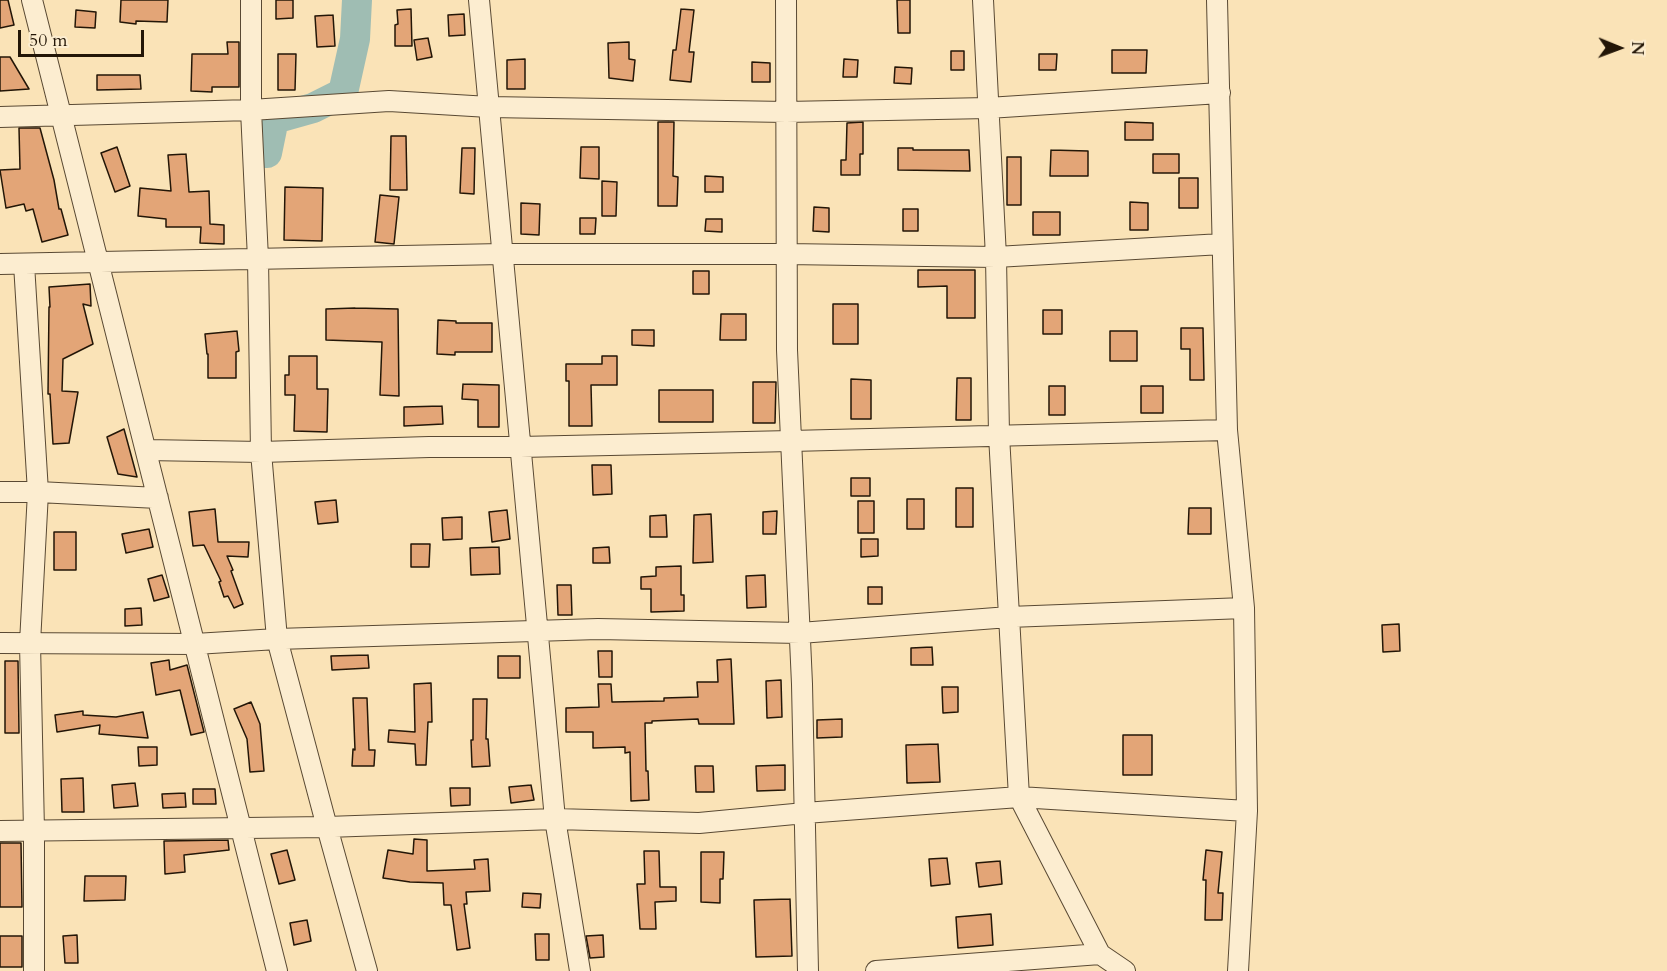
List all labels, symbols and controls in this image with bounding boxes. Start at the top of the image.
scale bar [21,18,147,56]
north arrow [1589,18,1649,78]
text: 50 m [29,28,68,53]
text: N [1626,41,1648,55]

